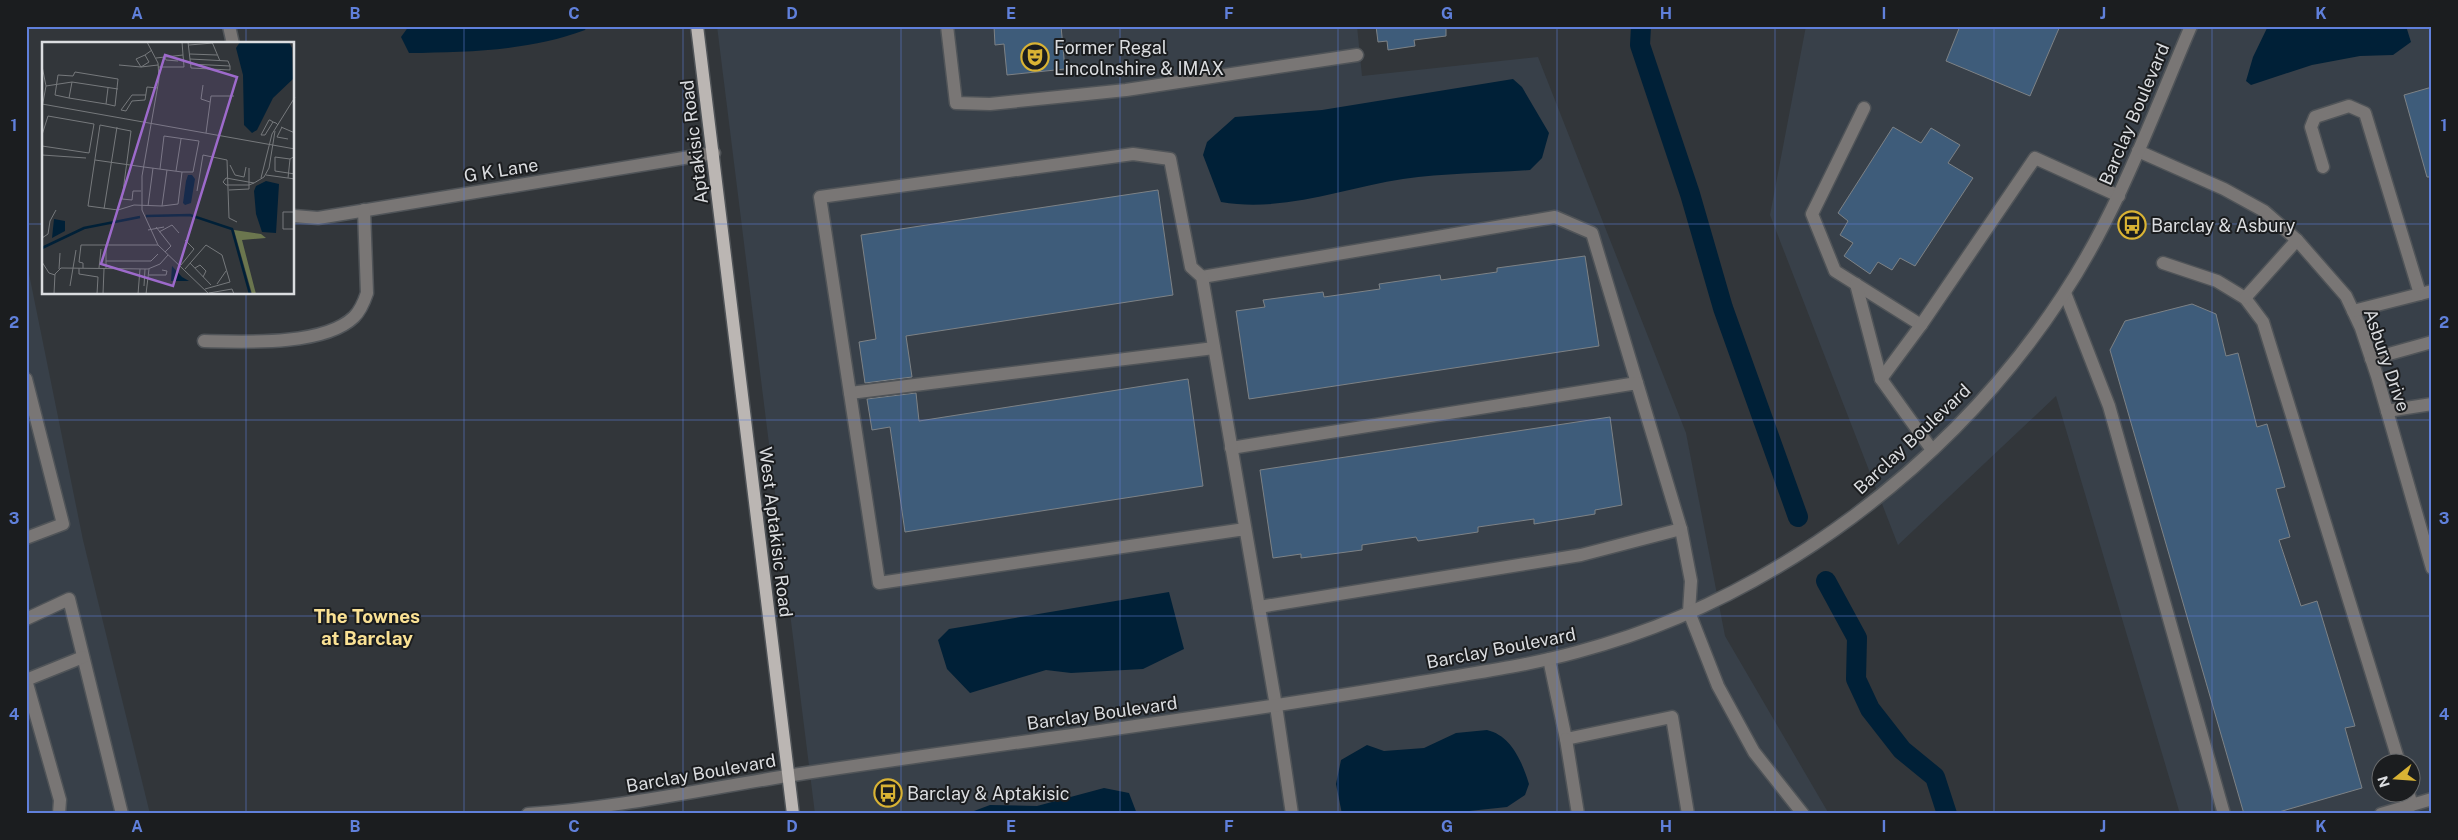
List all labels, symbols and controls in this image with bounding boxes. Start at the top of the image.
text: A [131,4,143,23]
text: B [350,4,361,23]
text: C [568,4,580,23]
text: D [786,4,798,23]
text: E [1006,4,1016,23]
text: F [1224,4,1234,23]
text: G [1441,4,1453,23]
text: H [1660,4,1672,23]
text: I [1882,4,1886,23]
text: J [2100,4,2106,23]
text: K [2315,4,2327,23]
place label: Former Regal Lincolnshire & IMAX [1054,37,1224,79]
street label: Barclay Boulevard [2095,40,2173,188]
inset map [42,42,295,295]
theatre icon: Former Regal Lincolnshire & IMAX [1020,42,1050,72]
street label: Aptakisic Road [676,79,712,205]
text: 1 [11,116,17,135]
text: 1 [2441,116,2447,135]
street label: G K Lane [462,154,540,186]
bus stop icon: Barclay & Asbury [2117,210,2147,240]
place label: Barclay & Asbury [2151,215,2296,236]
street label: Asbury Drive [2360,306,2414,414]
text: 2 [9,313,19,332]
text: 2 [2439,313,2449,332]
street label: Barclay Boulevard [1849,380,1975,498]
street label: West Aptakisic Road [755,446,797,618]
text: 3 [9,509,19,528]
text: 3 [2439,509,2449,528]
district label: The Townes at Barclay [314,605,420,649]
street label: Barclay Boulevard [1424,623,1578,673]
street label: Barclay Boulevard [1025,692,1179,734]
text: 4 [9,705,20,724]
text: 4 [2439,705,2450,724]
street label: Barclay Boulevard [624,749,778,797]
north arrow [2370,752,2420,802]
text: N [2374,774,2393,789]
bus stop icon: Barclay & Aptakisic [873,778,903,808]
place label: Barclay & Aptakisic [907,783,1070,804]
text: A [131,817,143,836]
text: B [350,817,361,836]
text: C [568,817,580,836]
text: D [786,817,798,836]
text: E [1006,817,1016,836]
text: F [1224,817,1234,836]
text: G [1441,817,1453,836]
text: H [1660,817,1672,836]
text: I [1882,817,1886,836]
text: J [2100,817,2106,836]
text: K [2315,817,2327,836]

